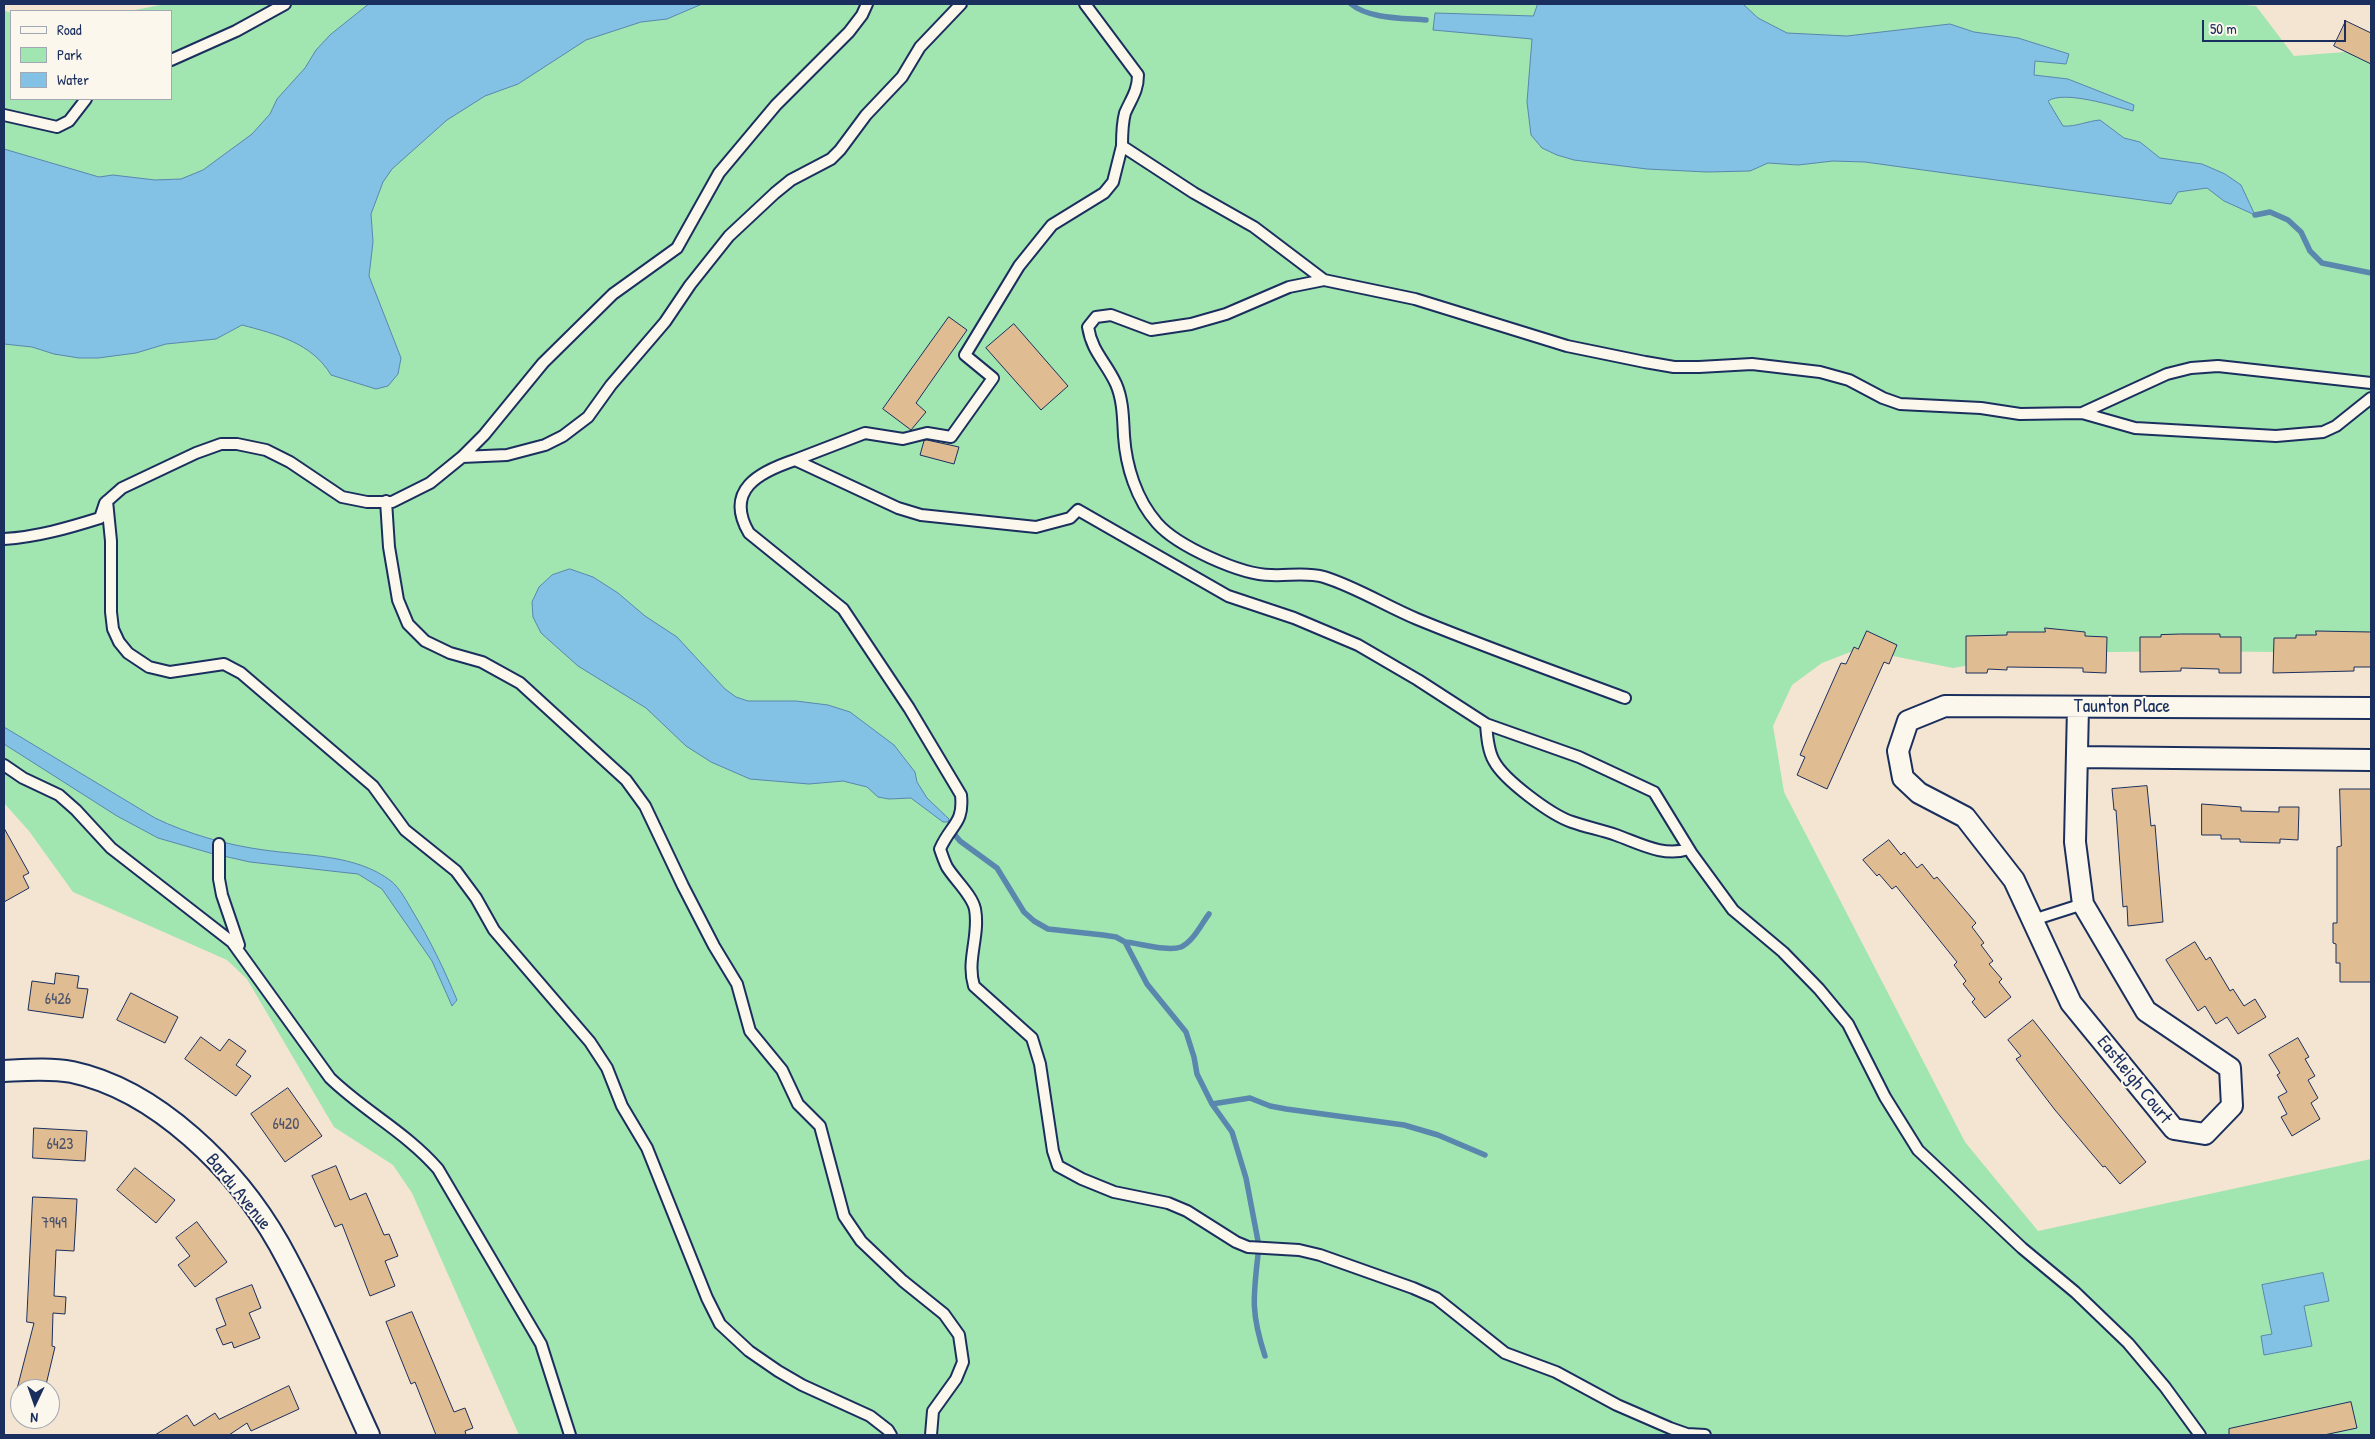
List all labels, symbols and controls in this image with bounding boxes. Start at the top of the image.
legend [10,10,172,100]
scale bar [2205,10,2349,42]
text: 50 m [2210,18,2237,39]
text: Road [57,19,82,40]
text: Park [57,44,82,65]
text: Water [57,69,89,90]
street label: Taunton Place [2074,696,2170,718]
house number: 6426 [45,990,71,1010]
street label: Eastleigh Court [2092,1031,2176,1129]
house number: 6420 [272,1115,300,1135]
house number: 6423 [46,1135,74,1155]
street label: Bardu Avenue [200,1149,276,1235]
house number: 7949 [41,1214,67,1234]
north arrow [10,1379,60,1429]
text: N [30,1409,38,1428]

